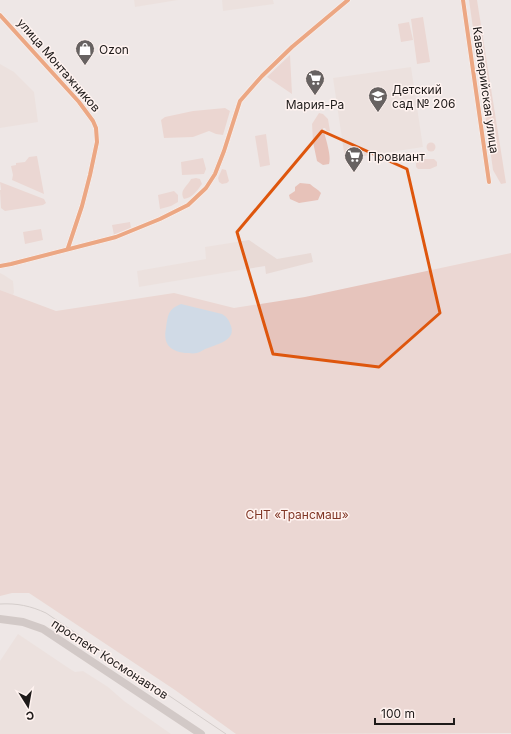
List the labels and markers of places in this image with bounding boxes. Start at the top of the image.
shop icon: Ozon [74,38,96,66]
place label: Ozon [99,42,129,57]
supermarket icon: Мария-Ра [304,68,326,96]
place label: Детский сад № 206 [392,82,455,111]
school or university icon: Детский сад № 206 [367,85,389,113]
place label: Мария-Ра [286,97,344,112]
supermarket icon: Провиант [343,145,365,173]
place label: Провиант [368,149,425,164]

